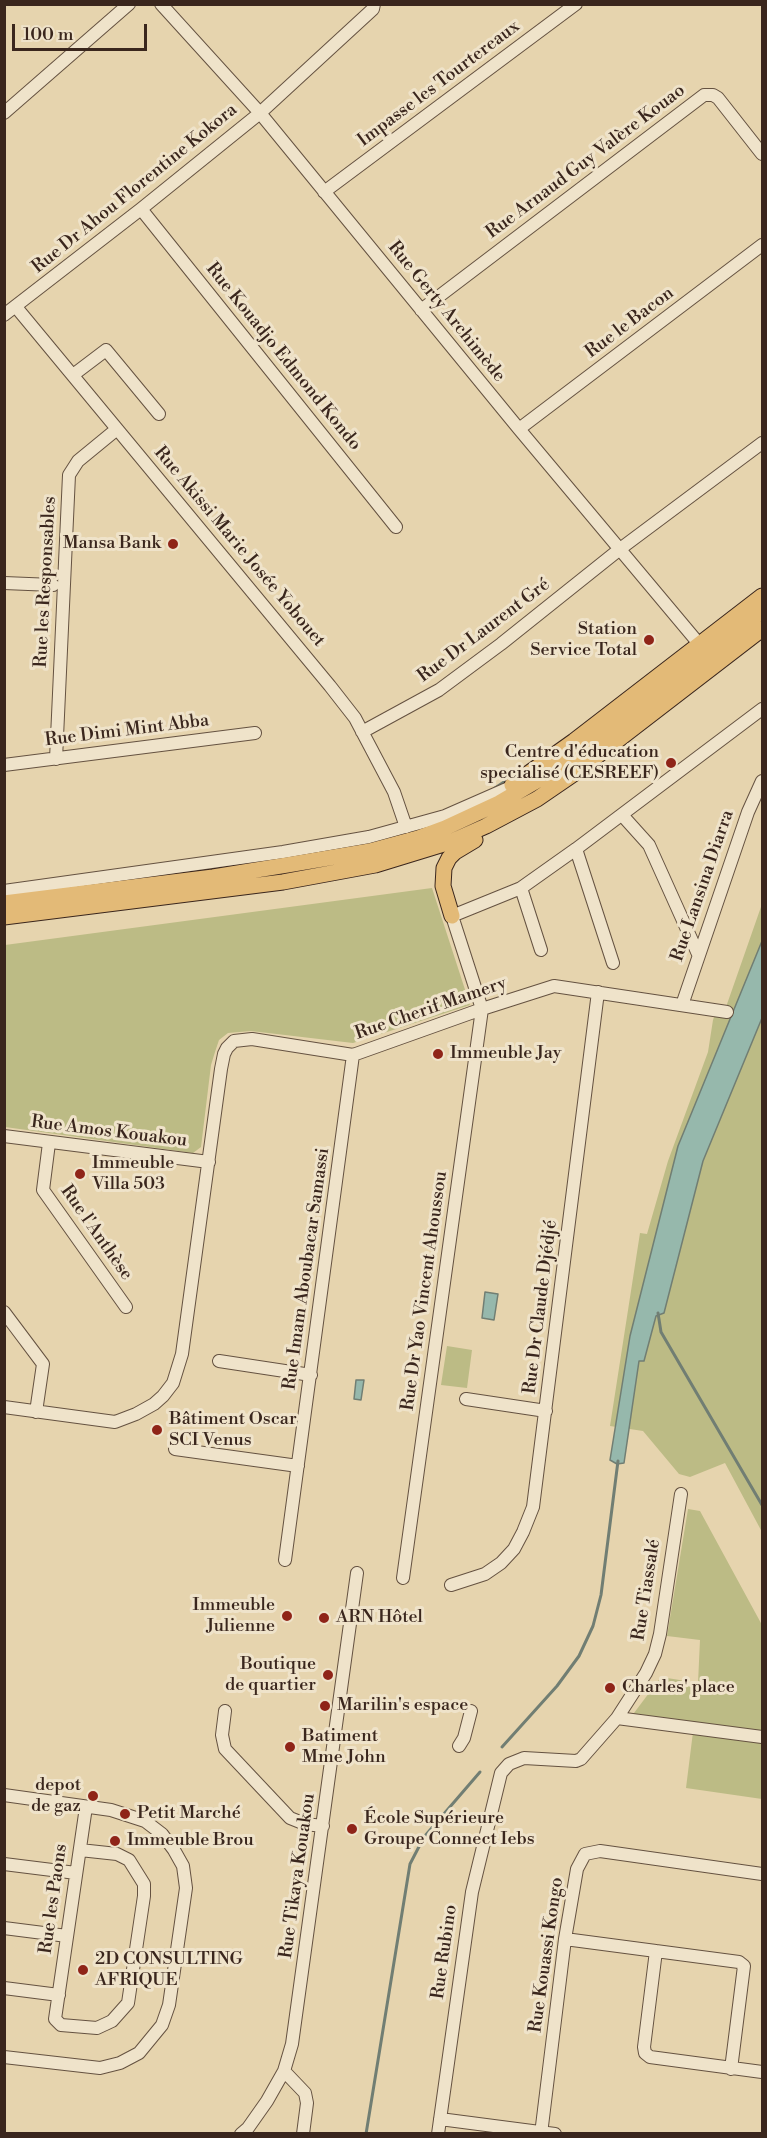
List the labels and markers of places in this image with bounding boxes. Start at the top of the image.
place label: Mansa Bank [63,533,161,555]
marker: Mansa Bank [166,537,180,551]
place label: Station Service Total [530,619,637,662]
marker: Station Service Total [642,633,656,647]
place label: Centre d'éducation specialisé (CESREEF) [480,742,659,784]
marker: Centre d'éducation specialisé (CESREEF) [664,756,678,770]
place label: Immeuble Jay [450,1043,561,1065]
marker: Immeuble Jay [431,1047,445,1061]
place label: Immeuble Villa 503 [92,1153,174,1196]
marker: Immeuble Villa 503 [73,1167,87,1181]
place label: Bâtiment Oscar SCI Venus [169,1409,297,1452]
marker: Bâtiment Oscar SCI Venus [150,1423,164,1437]
place label: Immeuble Julienne [193,1595,275,1638]
place label: ARN Hôtel [336,1607,423,1629]
marker: Immeuble Julienne [280,1609,294,1623]
marker: ARN Hôtel [317,1611,331,1625]
place label: Boutique de quartier [225,1654,316,1696]
marker: Boutique de quartier [321,1668,335,1682]
place label: Charles' place [622,1677,735,1699]
marker: Charles' place [603,1681,617,1695]
place label: Marilin's espace [337,1695,468,1717]
marker: Marilin's espace [318,1699,332,1713]
place label: Batiment Mme John [302,1726,386,1768]
marker: Batiment Mme John [283,1740,297,1754]
place label: depot de gaz [31,1775,81,1818]
marker: depot de gaz [86,1789,100,1803]
place label: Petit Marché [137,1803,241,1825]
marker: Petit Marché [118,1807,132,1821]
place label: École Supérieure Groupe Connect Iebs [364,1808,535,1850]
marker: École Supérieure Groupe Connect Iebs [345,1822,359,1836]
place label: Immeuble Brou [127,1830,254,1852]
marker: Immeuble Brou [108,1834,122,1848]
place label: 2D CONSULTING AFRIQUE [95,1949,243,1992]
marker: 2D CONSULTING AFRIQUE [76,1963,90,1977]

